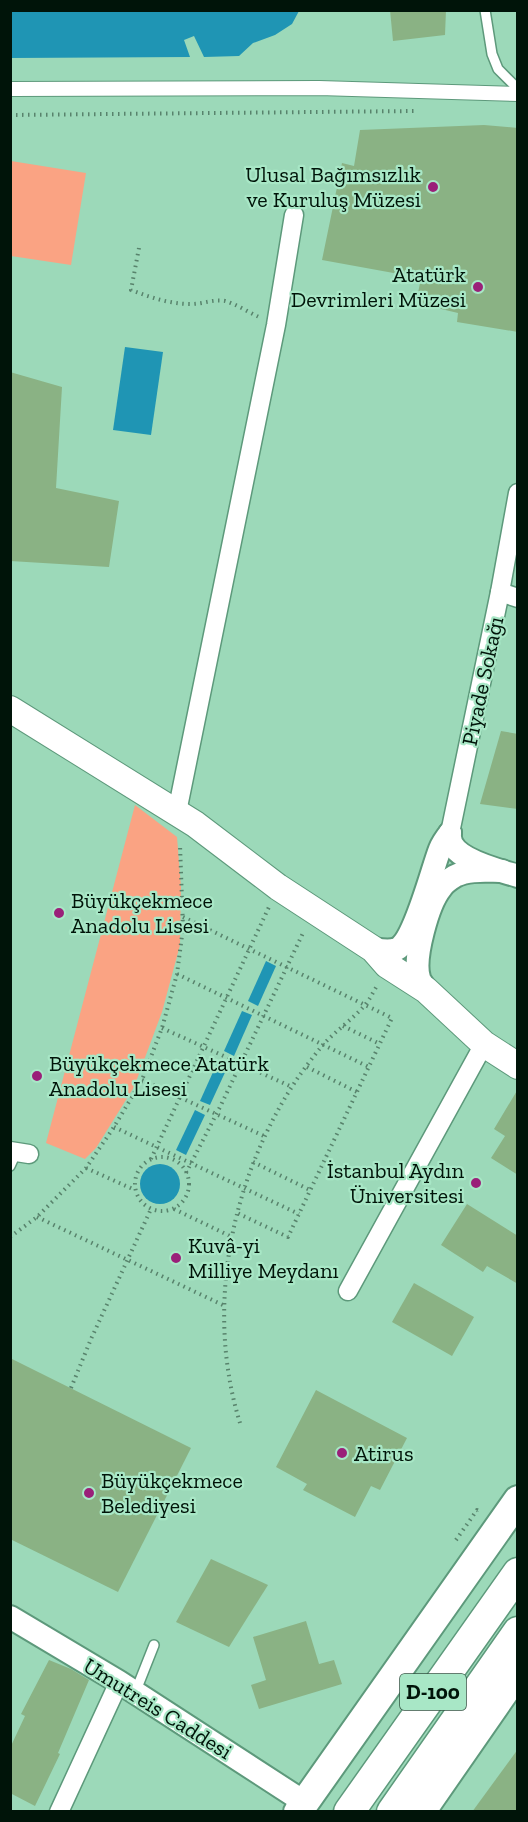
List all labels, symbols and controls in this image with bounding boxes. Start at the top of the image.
place label: Ulusal Bağımsızlık ve Kuruluş Müzesi [245,161,422,213]
marker: Ulusal Bağımsızlık ve Kuruluş Müzesi [426,180,440,194]
place label: Atatürk Devrimleri Müzesi [291,261,467,313]
marker: Atatürk Devrimleri Müzesi [471,280,485,294]
street label: Piyade Sokağı [456,614,509,748]
place label: Büyükçekmece Anadolu Lisesi [71,887,213,939]
marker: Büyükçekmece Anadolu Lisesi [52,906,66,920]
place label: Büyükçekmece Atatürk Anadolu Lisesi [49,1050,270,1102]
marker: Büyükçekmece Atatürk Anadolu Lisesi [30,1069,44,1083]
place label: İstanbul Aydın Üniversitesi [327,1157,464,1209]
marker: İstanbul Aydın Üniversitesi [469,1176,483,1190]
place label: Kuvâ-yi Milliye Meydanı [188,1232,339,1284]
marker: Kuvâ-yi Milliye Meydanı [169,1251,183,1265]
place label: Atirus [354,1440,414,1467]
marker: Atirus [335,1446,349,1460]
place label: Büyükçekmece Belediyesi [101,1467,243,1519]
marker: Büyükçekmece Belediyesi [82,1486,96,1500]
street label: Umutreis Caddesi [78,1652,237,1765]
road number: D-100 [400,1674,466,1710]

